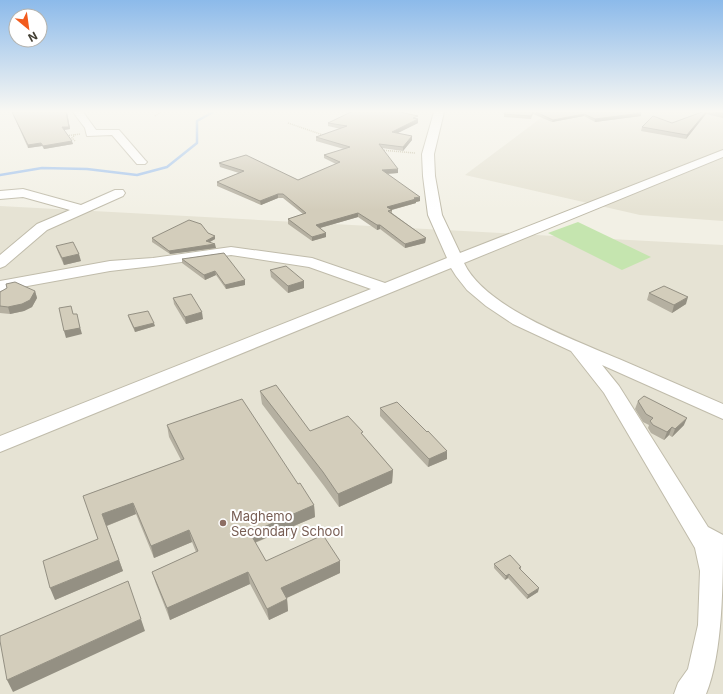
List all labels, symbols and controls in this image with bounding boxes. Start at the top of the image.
north arrow [8,8,48,48]
text: N [26,29,40,45]
place label: Maghemo Secondary School [231,508,343,539]
marker: Maghemo Secondary School [218,518,228,528]

